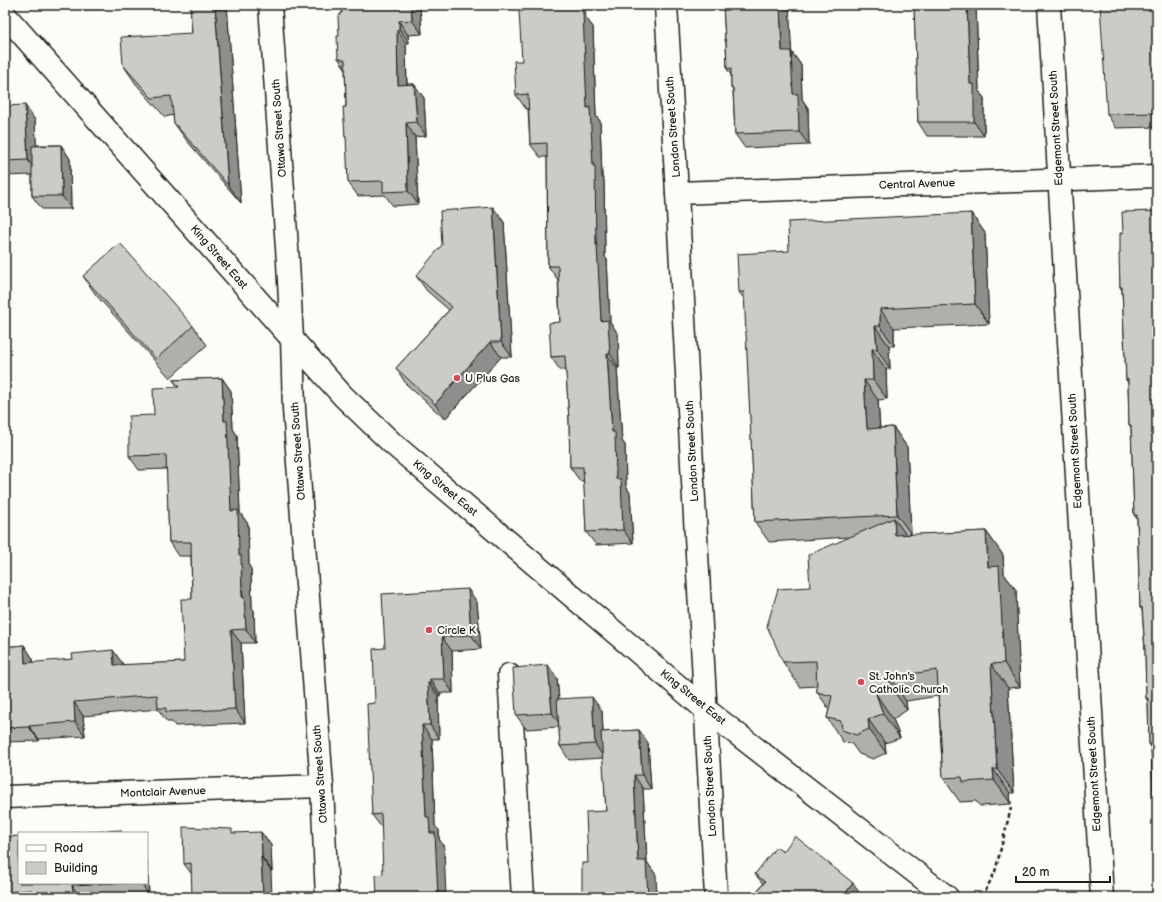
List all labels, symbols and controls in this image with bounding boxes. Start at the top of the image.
street label: Edgemont Street South [1046,70,1066,186]
street label: London Street South [663,76,683,178]
street label: Ottawa Street South [269,78,289,178]
street label: Central Avenue [879,176,956,192]
street label: King Street East [188,222,251,292]
place label: U Plus Gas [465,372,520,385]
marker: U Plus Gas [452,373,462,383]
street label: Edgemont Street South [1065,393,1085,509]
street label: London Street South [683,400,701,502]
street label: Ottawa Street South [288,401,308,501]
street label: King Street East [410,457,480,519]
place label: Circle K [437,624,477,637]
marker: Circle K [424,625,434,635]
street label: King Street East [658,667,729,728]
place label: St. John's Catholic Church [869,670,948,696]
marker: St. John's Catholic Church [856,677,866,687]
street label: Edgemont Street South [1084,716,1104,832]
street label: Ottawa Street South [310,724,330,824]
street label: London Street South [701,735,719,837]
street label: Montclair Avenue [120,784,207,800]
legend [18,832,148,884]
text: Road [54,841,83,856]
scale bar [1016,858,1110,884]
text: Building [54,861,98,876]
text: 20 m [1022,865,1049,880]

